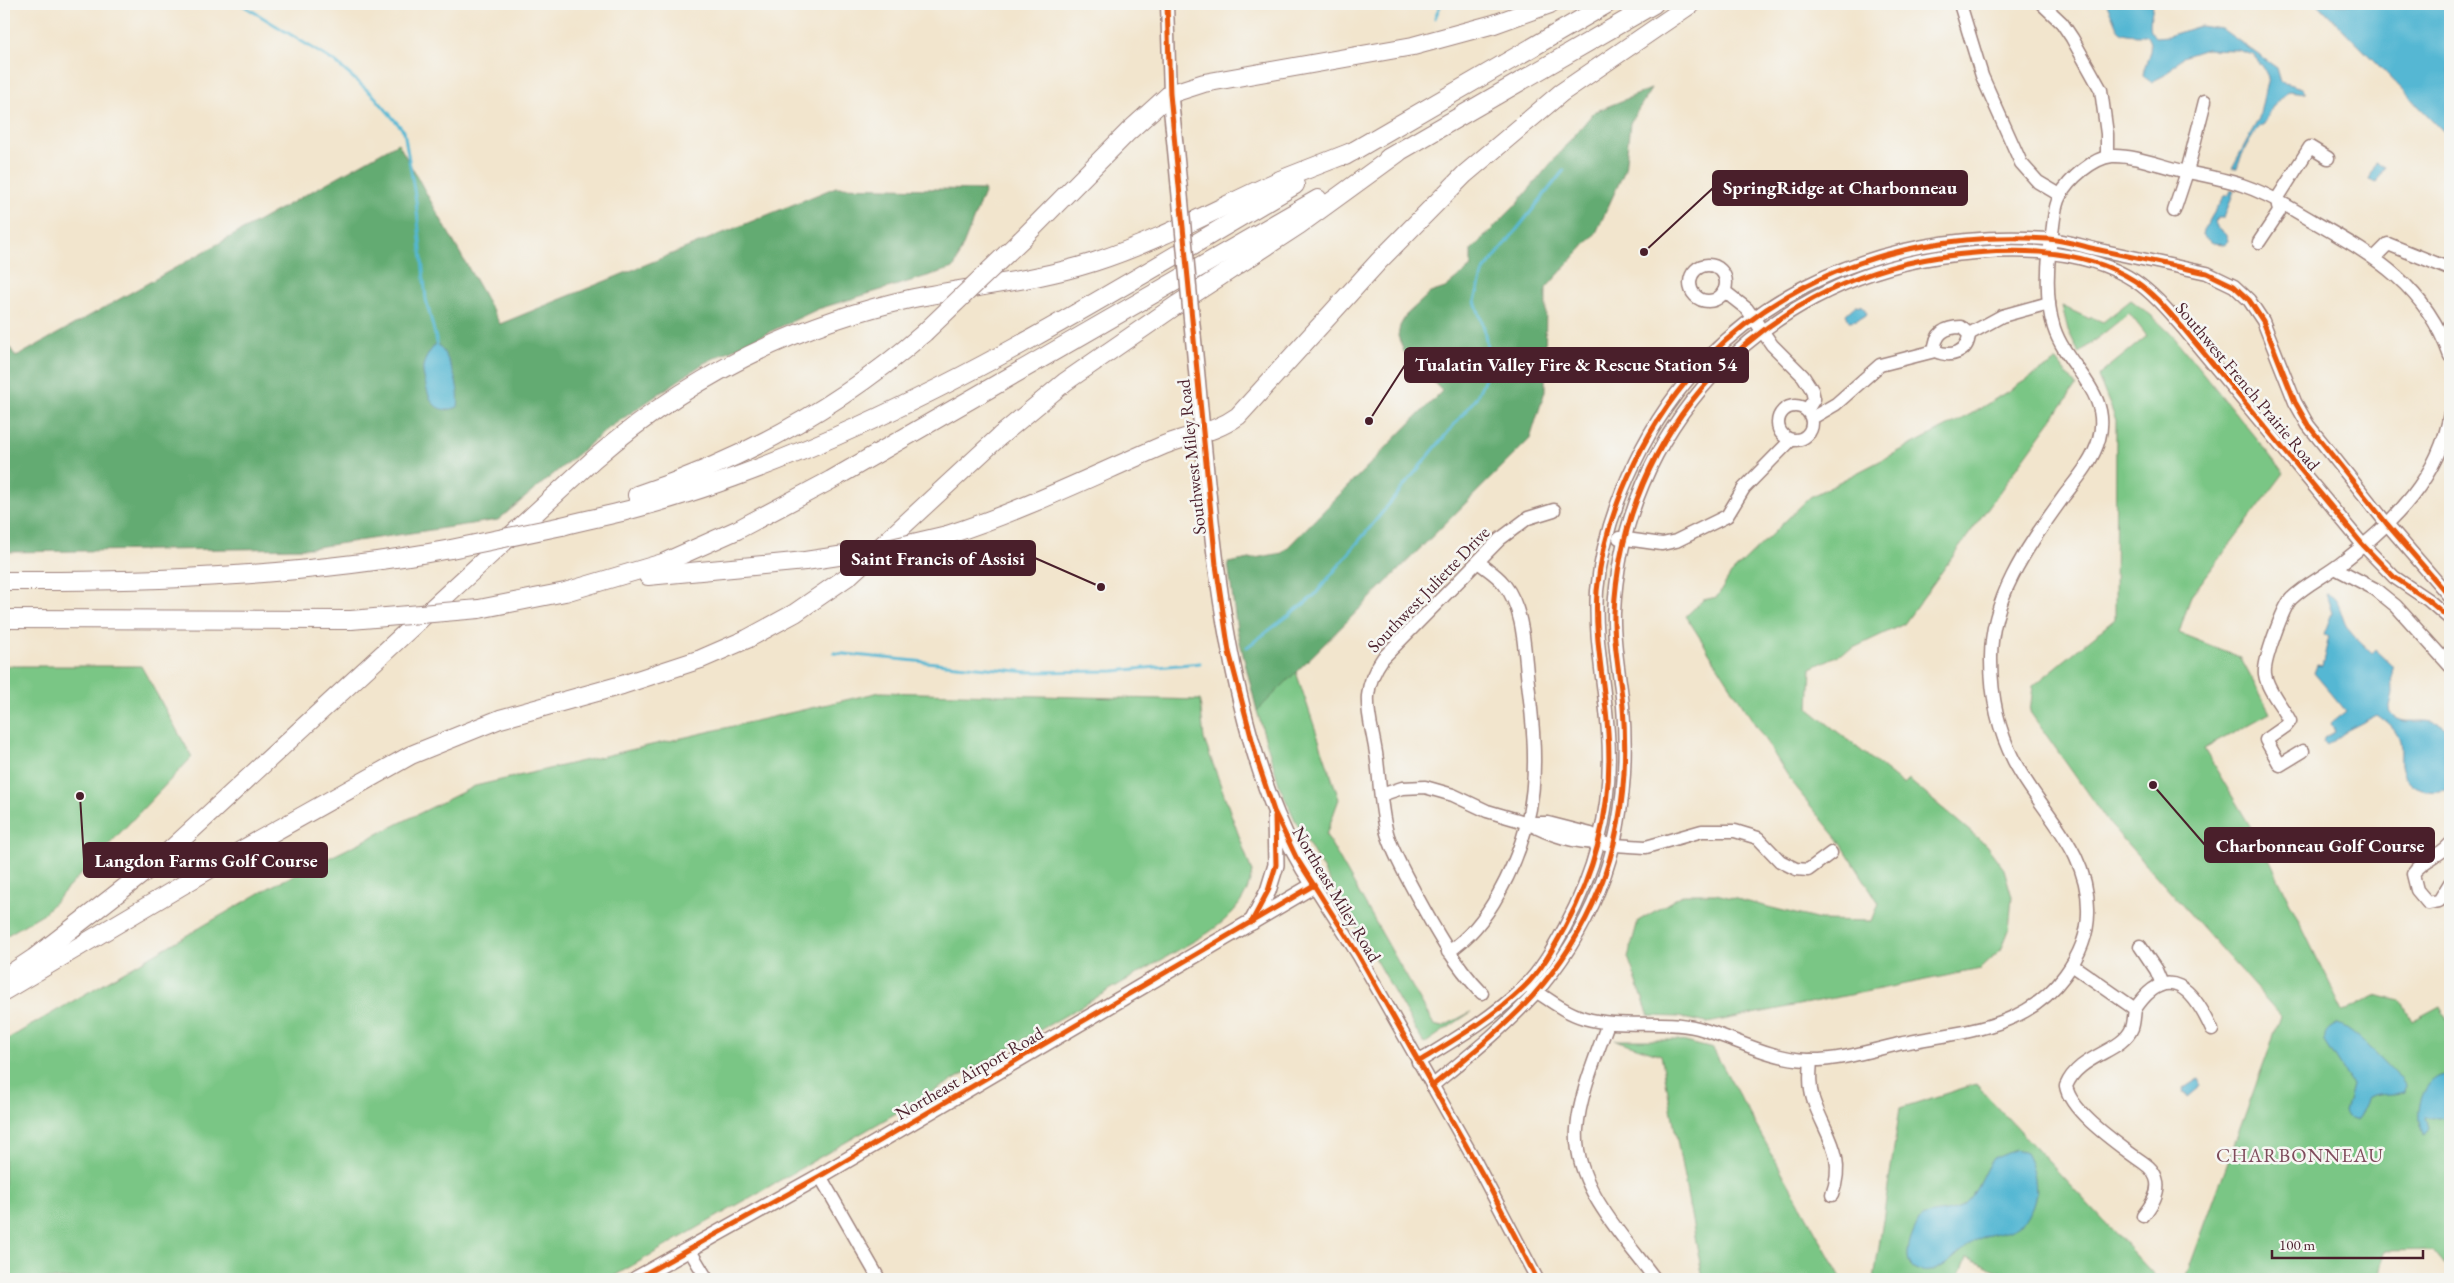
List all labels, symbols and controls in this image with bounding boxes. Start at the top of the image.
callout: SpringRidge at Charbonneau [1713,171,1967,205]
text: SpringRidge at Charbonneau [1723,175,1958,200]
street label: Southwest French Prairie Road [2171,297,2326,476]
callout: Tualatin Valley Fire & Rescue Station 54 [1405,348,1748,382]
text: Tualatin Valley Fire & Rescue Station 54 [1415,352,1738,377]
street label: Southwest Miley Road [1171,377,1211,536]
street label: Southwest Juliette Drive [1362,521,1494,657]
callout: Saint Francis of Assisi [841,541,1035,575]
text: Saint Francis of Assisi [851,546,1025,571]
street label: Northeast Miley Road [1287,822,1387,967]
callout: Charbonneau Golf Course [2205,828,2434,862]
text: Charbonneau Golf Course [2216,833,2424,858]
callout: Langdon Farms Golf Course [84,843,327,877]
text: Langdon Farms Golf Course [94,848,318,873]
street label: Northeast Airport Road [891,1021,1048,1125]
district label: CHARBONNEAU [2216,1142,2384,1168]
scale bar [2272,1228,2423,1260]
text: 100 m [2279,1235,2316,1254]

